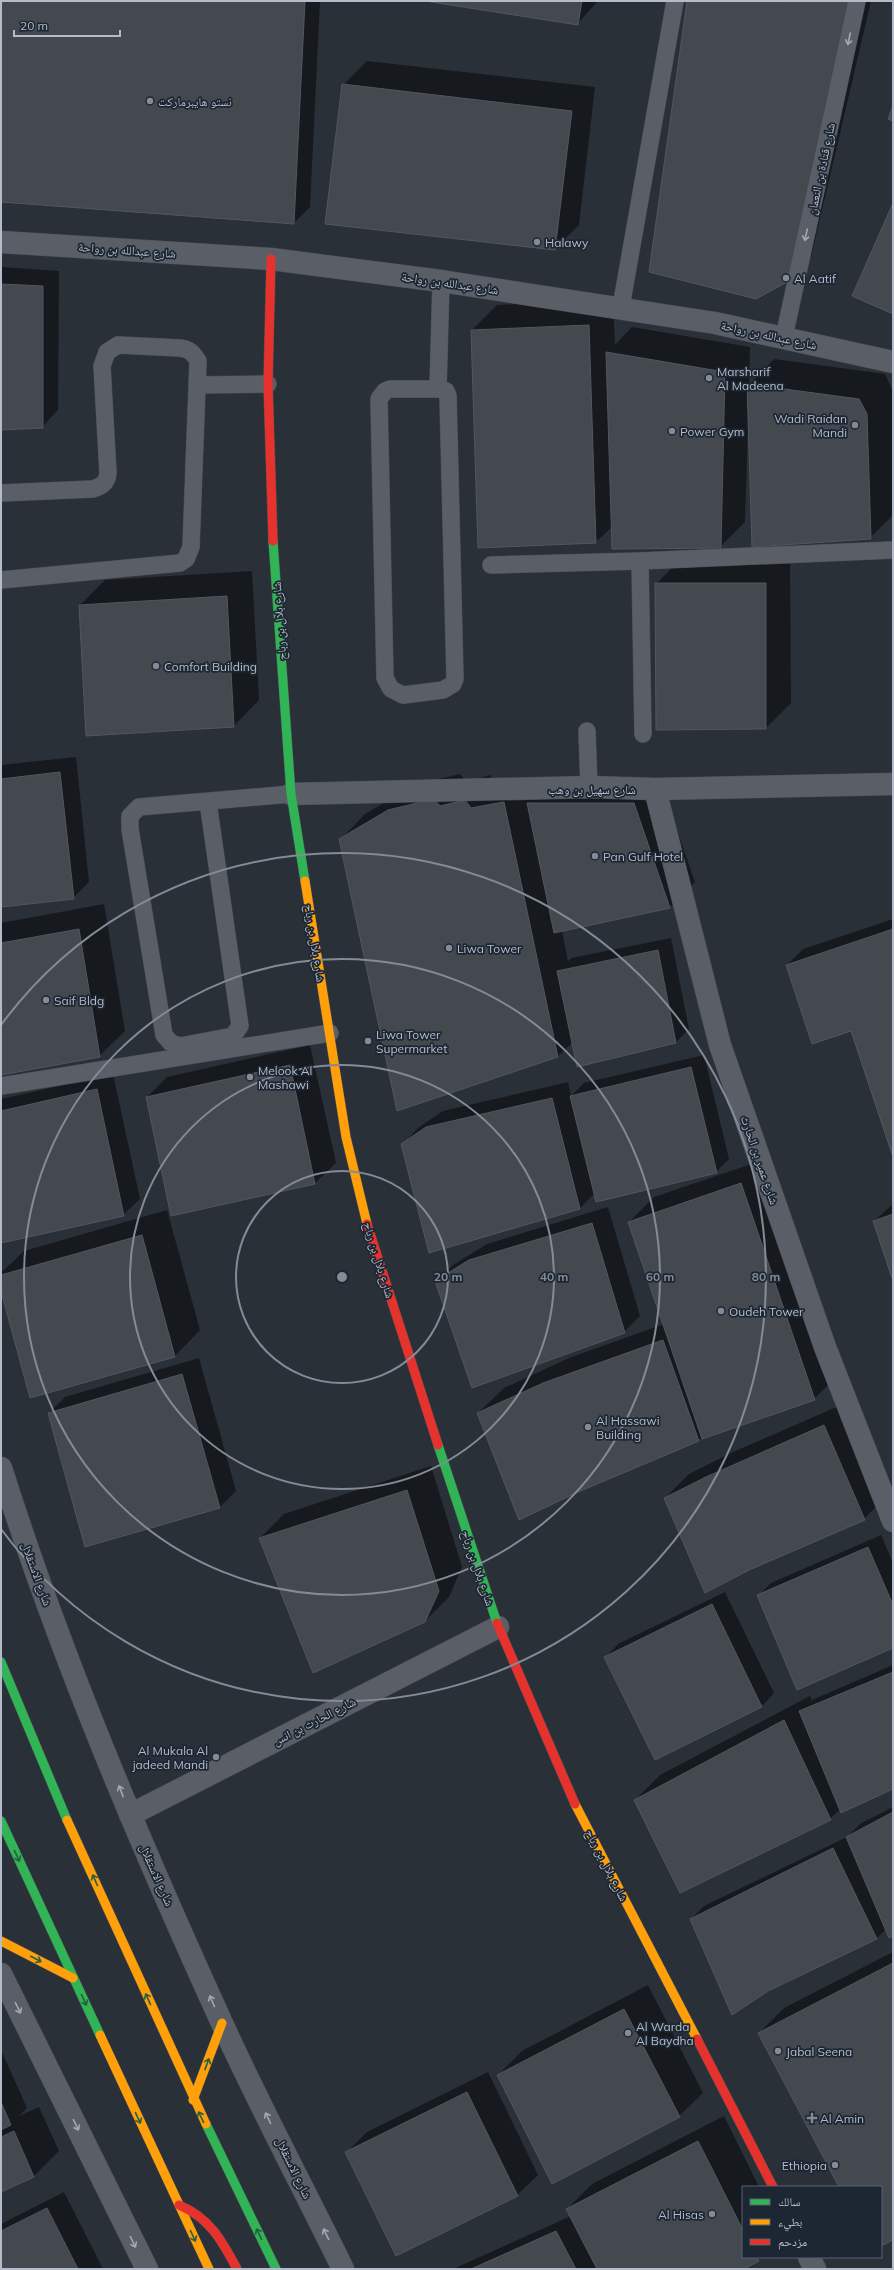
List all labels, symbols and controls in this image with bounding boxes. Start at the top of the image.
scale bar [14,12,120,38]
text: 20 m [20,18,48,33]
one-way arrow [844,32,852,45]
place label: نستو هايبرماركت [158,94,232,109]
marker: نستو هايبرماركت [145,96,155,106]
street label: شارع قتادة بن النعمان [804,122,839,217]
one-way arrow [802,228,810,241]
place label: Halawy [545,235,589,250]
marker: Halawy [532,237,542,247]
street label: شارع عبدالله بن رواحة [78,239,176,262]
street label: شارع عبدالله بن رواحة [400,269,500,298]
place label: Al Aatif [794,271,837,286]
marker: Al Aatif [781,273,791,283]
street label: شارع عبدالله بن رواحة [719,318,818,353]
place label: Marsharif Al Madeena [717,364,784,393]
marker: Marsharif Al Madeena [704,373,714,383]
place label: Wadi Raidan Mandi [774,411,847,440]
marker: Wadi Raidan Mandi [850,420,860,430]
place label: Power Gym [680,424,744,439]
marker: Power Gym [667,426,677,436]
street label: شارع بلال بن رباح [269,581,290,661]
place label: Comfort Building [164,659,257,674]
marker: Comfort Building [151,661,161,671]
street label: شارع سهيل بن وهب [548,782,636,798]
place label: Pan Gulf Hotel [603,849,683,864]
marker: Pan Gulf Hotel [590,851,600,861]
street label: شارع بلال بن رباح [300,903,329,983]
place label: Liwa Tower [457,941,522,956]
marker: Liwa Tower [444,943,454,953]
place label: Saif Bldg [54,993,104,1008]
marker: Saif Bldg [41,995,51,1005]
place label: Liwa Tower Supermarket [376,1027,447,1056]
marker: Liwa Tower Supermarket [363,1036,373,1046]
place label: Melook Al Mashawi [258,1063,312,1092]
marker: Melook Al Mashawi [245,1072,255,1082]
street label: شارع عمير بن الحارث [737,1114,782,1207]
street label: شارع بلال بن رباح [359,1220,398,1300]
text: 20 m [434,1269,462,1284]
text: 40 m [540,1269,568,1284]
text: 60 m [646,1269,674,1284]
text: 80 m [752,1269,780,1284]
centre of rings [335,1270,349,1284]
place label: Oudeh Tower [729,1304,804,1319]
marker: Oudeh Tower [716,1306,726,1316]
place label: Al Hassawi Building [596,1413,660,1442]
marker: Al Hassawi Building [583,1422,593,1432]
street label: شارع بلال بن رباح [457,1528,498,1608]
street label: شارع الاستقلال [18,1540,55,1608]
street label: شارع الحارث بن انس [270,1694,359,1749]
place label: Al Mukala Al jadeed Mandi [132,1743,208,1772]
marker: Al Mukala Al jadeed Mandi [211,1752,221,1762]
one-way arrow [117,1786,124,1798]
street label: شارع بلال بن رباح [582,1826,632,1904]
street label: شارع الاستقلال [136,1842,177,1909]
one-way arrow [14,1850,21,1862]
one-way arrow [91,1875,98,1887]
one-way arrow [30,1956,42,1963]
one-way arrow [81,1993,88,2005]
one-way arrow [144,1993,151,2005]
one-way arrow [208,1995,215,2007]
one-way arrow [15,2002,22,2014]
place label: Al Warda Al Baydha [636,2019,694,2048]
marker: Al Warda Al Baydha [623,2028,633,2038]
place label: Jabal Seena [786,2044,852,2059]
marker: Jabal Seena [773,2046,783,2056]
one-way arrow [203,2058,211,2070]
one-way arrow [135,2111,142,2123]
place label: Al Amin [820,2111,864,2126]
one-way arrow [197,2112,204,2124]
one-way arrow [264,2112,271,2124]
marker: Al Amin [807,2113,817,2123]
one-way arrow [73,2119,80,2131]
street label: شارع الاستقلال [272,2135,315,2202]
place label: Ethiopia [782,2158,827,2173]
marker: Ethiopia [830,2160,840,2170]
legend [742,2186,882,2258]
text: سالك [778,2194,800,2209]
place label: Al Hisas [658,2207,704,2222]
marker: Al Hisas [707,2209,717,2219]
text: بطيء [778,2214,802,2232]
one-way arrow [255,2228,262,2240]
one-way arrow [322,2228,329,2240]
one-way arrow [190,2229,197,2241]
text: مزدحم [778,2234,807,2250]
one-way arrow [130,2235,137,2247]

